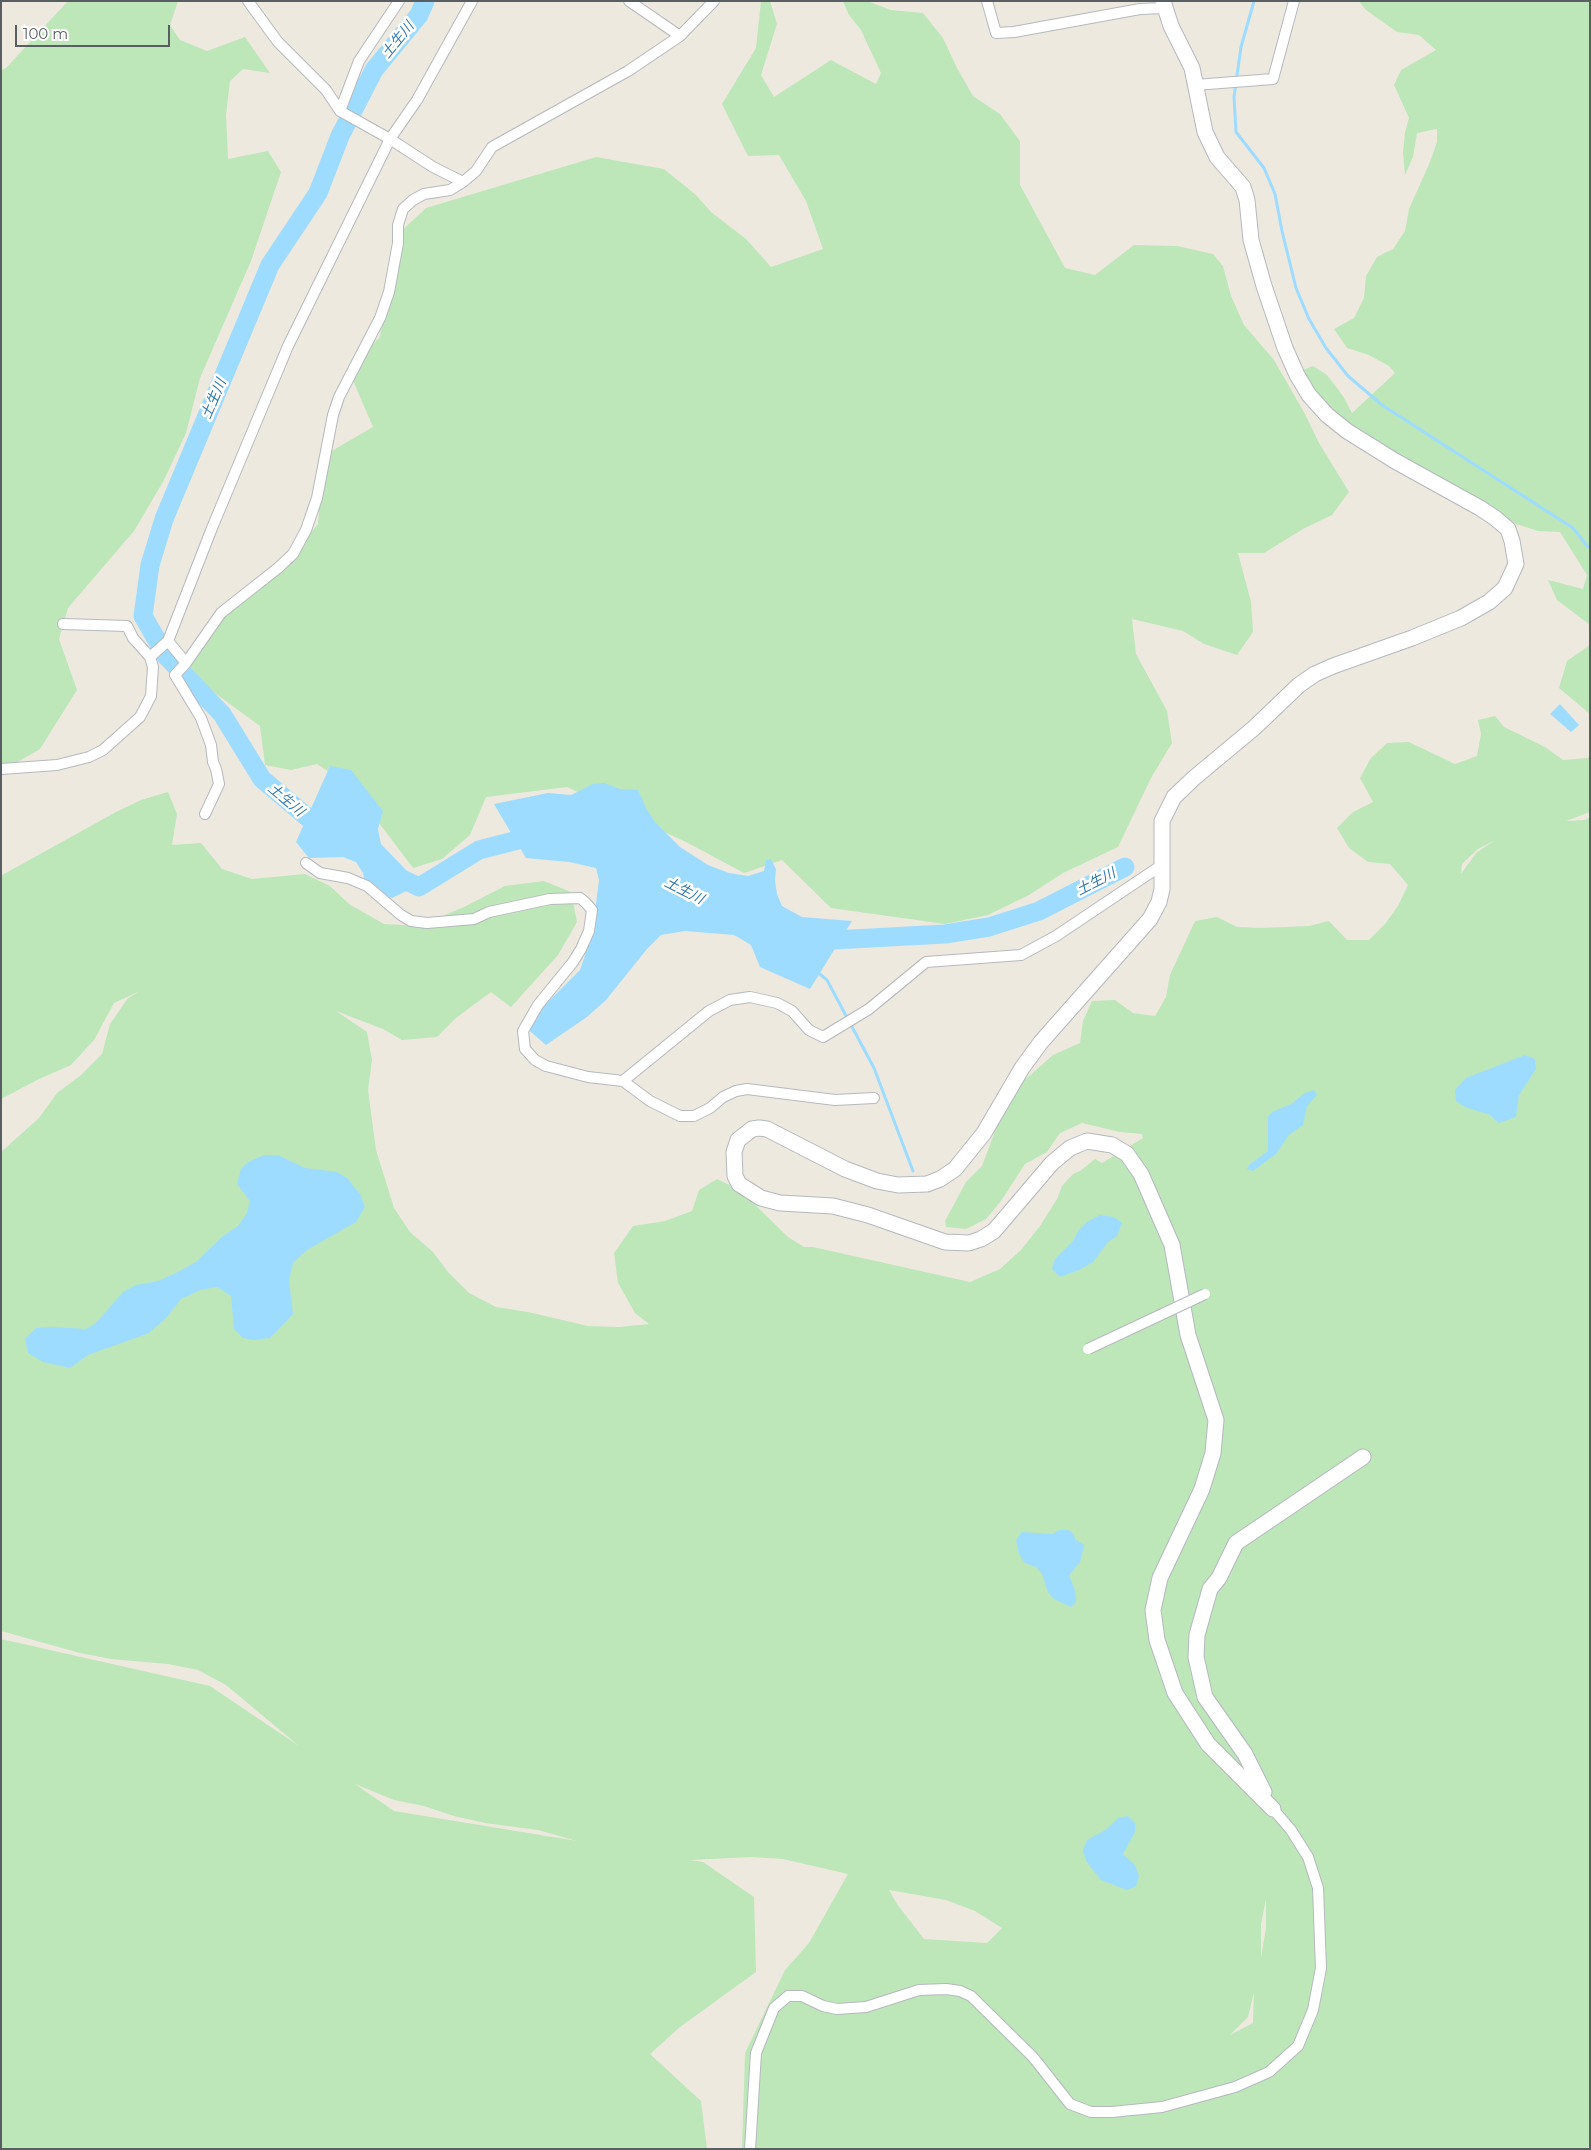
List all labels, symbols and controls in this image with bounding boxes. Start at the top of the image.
scale bar [18,15,172,47]
water label: 土生川 [378,18,418,62]
text: 100 m [23,24,68,43]
water label: 土生川 [198,376,230,422]
water label: 土生川 [265,780,307,820]
water label: 土生川 [1073,865,1119,899]
water label: 土生川 [661,874,707,908]

